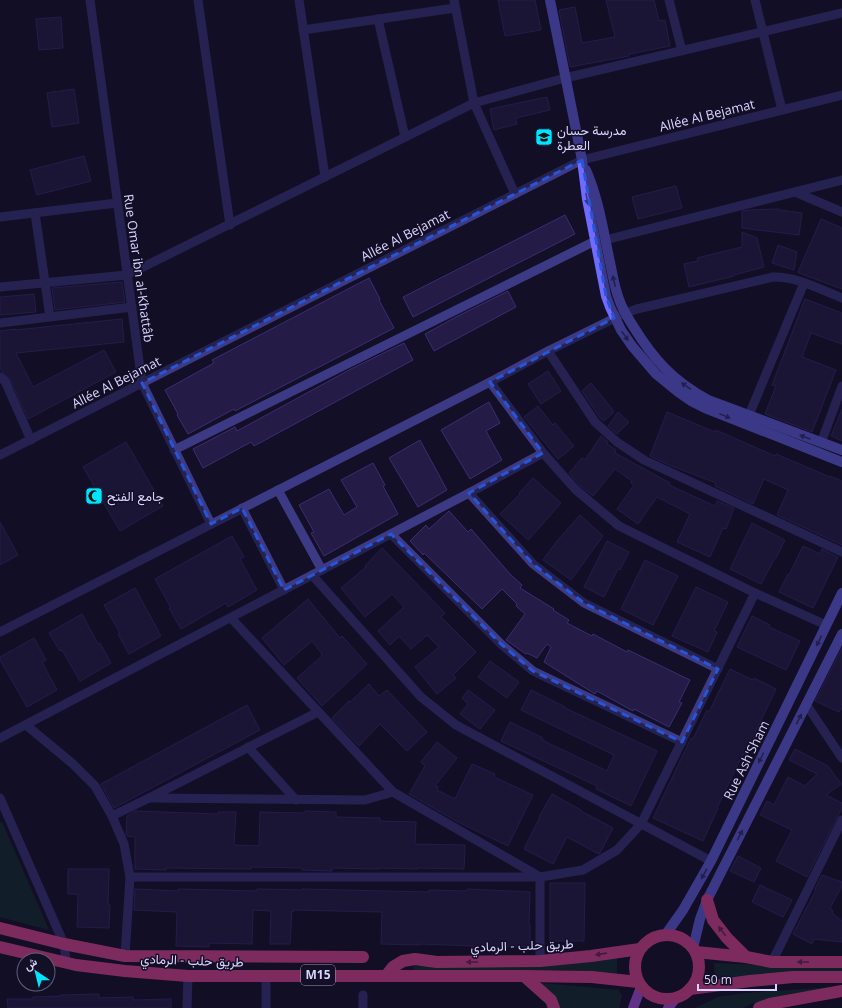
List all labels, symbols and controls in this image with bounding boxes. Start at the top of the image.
street label: Allée Al Bejamat [657,94,757,136]
place label: مدرسة حسان العطرة [557,121,627,154]
school or university icon: مدرسة حسان العطرة [534,127,554,147]
street label: Rue Omar ibn al-Khattâb [120,193,158,343]
one-way arrow [584,193,590,205]
street label: Allée Al Bejamat [357,205,453,265]
one-way arrow [611,275,617,287]
one-way arrow [621,331,629,342]
street label: Allée Al Bejamat [68,352,164,412]
one-way arrow [681,382,691,390]
one-way arrow [719,413,731,419]
one-way arrow [799,433,811,439]
mosque icon: جامع الفتح [84,486,104,506]
place label: جامع الفتح [107,487,164,506]
one-way arrow [816,635,822,647]
one-way arrow [795,713,802,724]
street label: Rue Ash'Sham [719,717,773,803]
one-way arrow [758,752,765,763]
one-way arrow [737,829,743,840]
one-way arrow [700,868,707,880]
one-way arrow [717,926,726,937]
street label: طريق حلب - الرمادي [470,934,574,958]
street label: طريق حلب - الرمادي [140,949,244,973]
one-way arrow [595,951,607,957]
north arrow [16,952,56,992]
text: ش [20,953,40,973]
one-way arrow [466,958,478,965]
one-way arrow [796,959,809,965]
road number: M15 [301,965,335,985]
scale bar [698,966,776,992]
text: 50 m [704,971,732,988]

